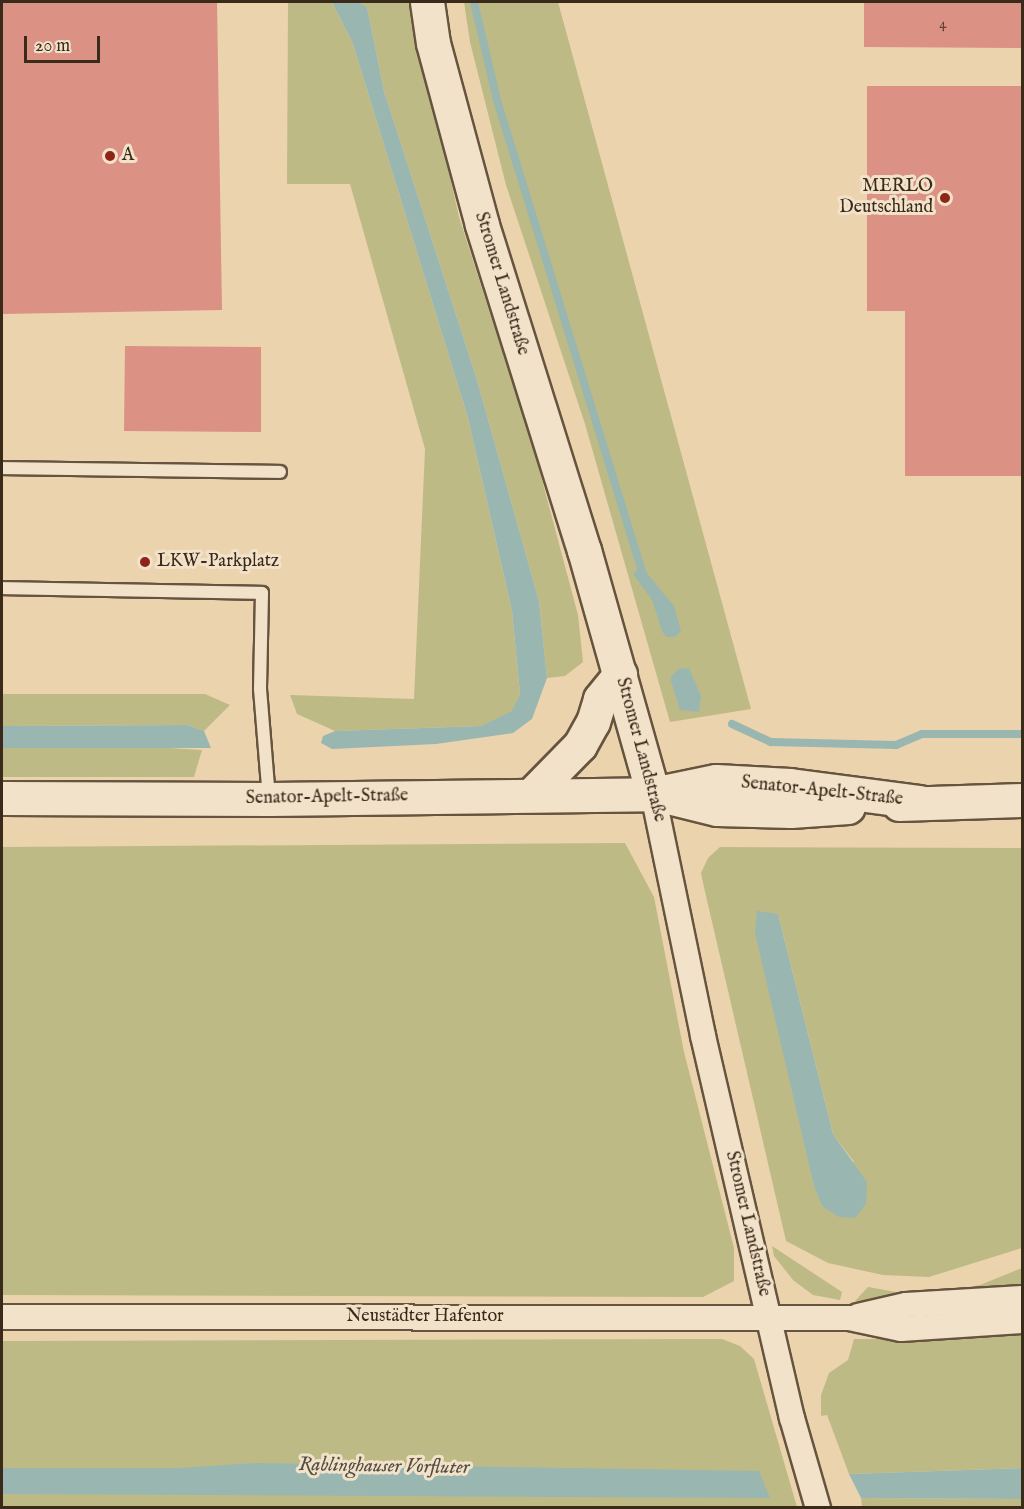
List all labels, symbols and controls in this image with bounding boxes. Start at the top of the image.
house number: 4 [939,15,947,33]
scale bar [27,24,104,62]
text: 20 m [35,35,70,58]
place label: A [122,145,134,167]
marker: A [103,149,117,163]
place label: MERLO Deutschland [839,177,933,219]
marker: MERLO Deutschland [938,191,952,205]
street label: Stromer Landstraße [469,210,533,358]
place label: LKW-Parkplatz [157,551,279,573]
marker: LKW-Parkplatz [138,555,152,569]
street label: Stromer Landstraße [610,675,670,825]
street label: Senator-Apelt-Straße [740,773,904,811]
street label: Senator-Apelt-Straße [246,786,408,810]
street label: Stromer Landstraße [720,1149,774,1299]
street label: Neustädter Hafentor [346,1306,504,1328]
water label: Rablinghauser Vorfluter [298,1453,470,1479]

